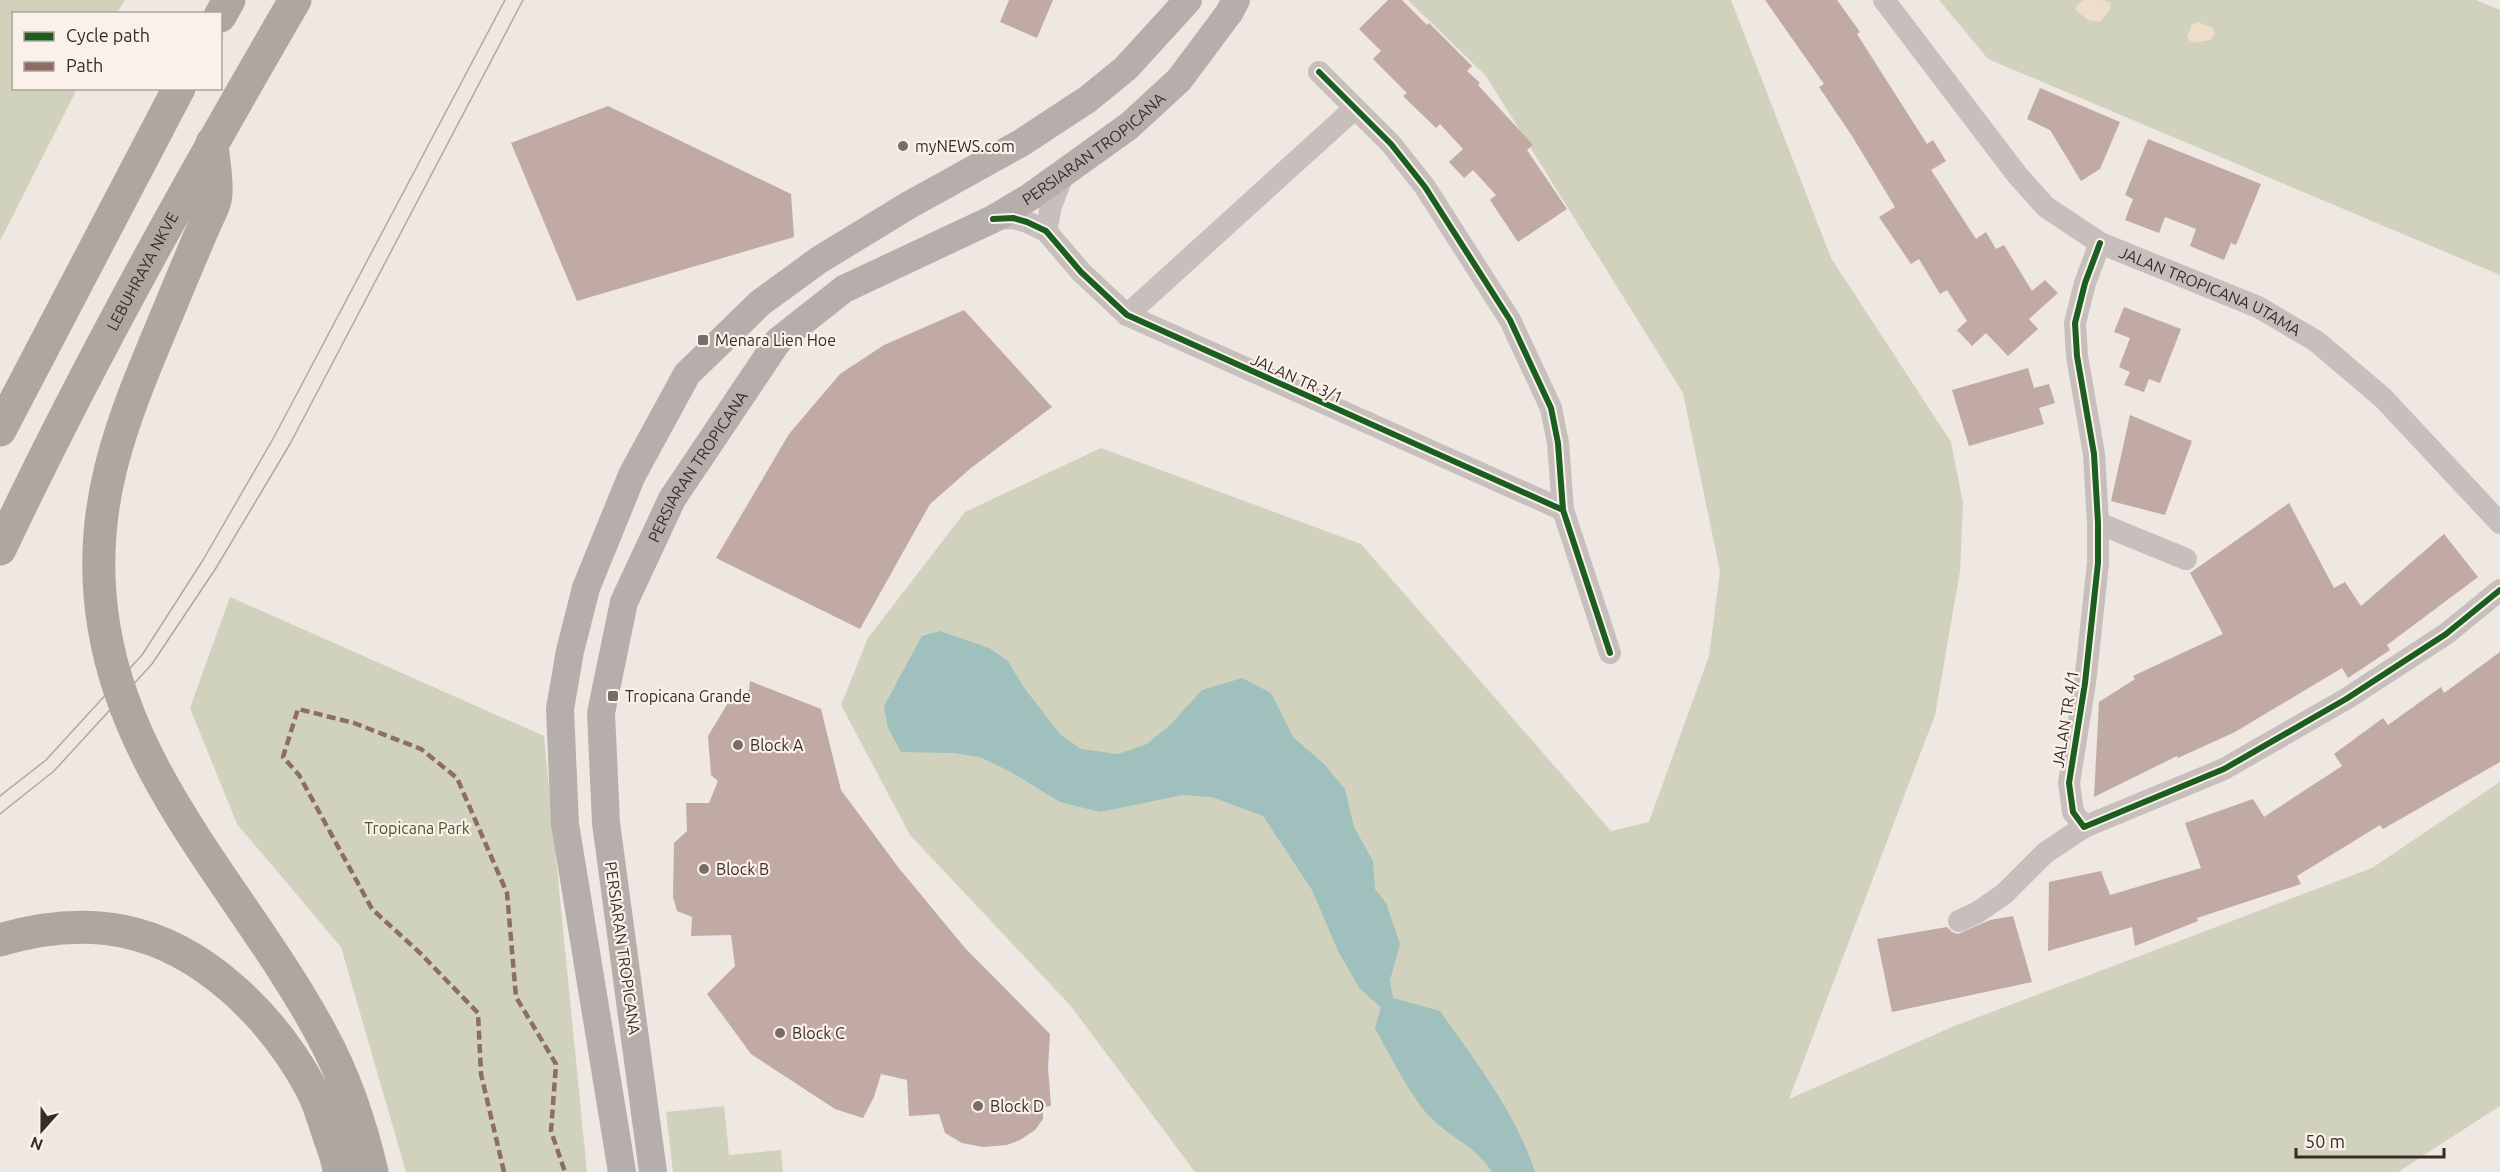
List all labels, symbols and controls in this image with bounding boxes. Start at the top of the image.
legend [12,12,222,90]
text: Cycle path [66,25,150,45]
text: Path [66,55,103,75]
street label: PERSIARAN TROPICANA [1019,88,1169,209]
place label: myNEWS.com [915,137,1015,155]
marker: myNEWS.com [896,139,910,153]
street label: LEBUHRAYA NKVE [103,209,181,334]
street label: JALAN TROPICANA UTAMA [2117,243,2305,339]
place label: Menara Lien Hoe [715,331,836,349]
marker: Menara Lien Hoe [696,333,710,347]
street label: JALAN TR 3/1 [1248,350,1346,406]
street label: PERSIARAN TROPICANA [644,387,751,545]
street label: JALAN TR 4/1 [2048,669,2082,769]
place label: Tropicana Grande [625,687,751,705]
marker: Tropicana Grande [606,689,620,703]
place label: Block A [750,736,804,754]
marker: Block A [731,738,745,752]
park label: Tropicana Park [364,819,470,837]
street label: PERSIARAN TROPICANA [602,860,644,1036]
place label: Block B [716,860,769,878]
marker: Block B [697,862,711,876]
place label: Block C [792,1024,845,1042]
marker: Block C [773,1026,787,1040]
place label: Block D [990,1097,1044,1115]
marker: Block D [971,1099,985,1113]
north arrow [12,1100,72,1160]
scale bar [2296,1121,2444,1159]
text: 50 m [2305,1131,2345,1151]
text: N [28,1133,45,1155]

